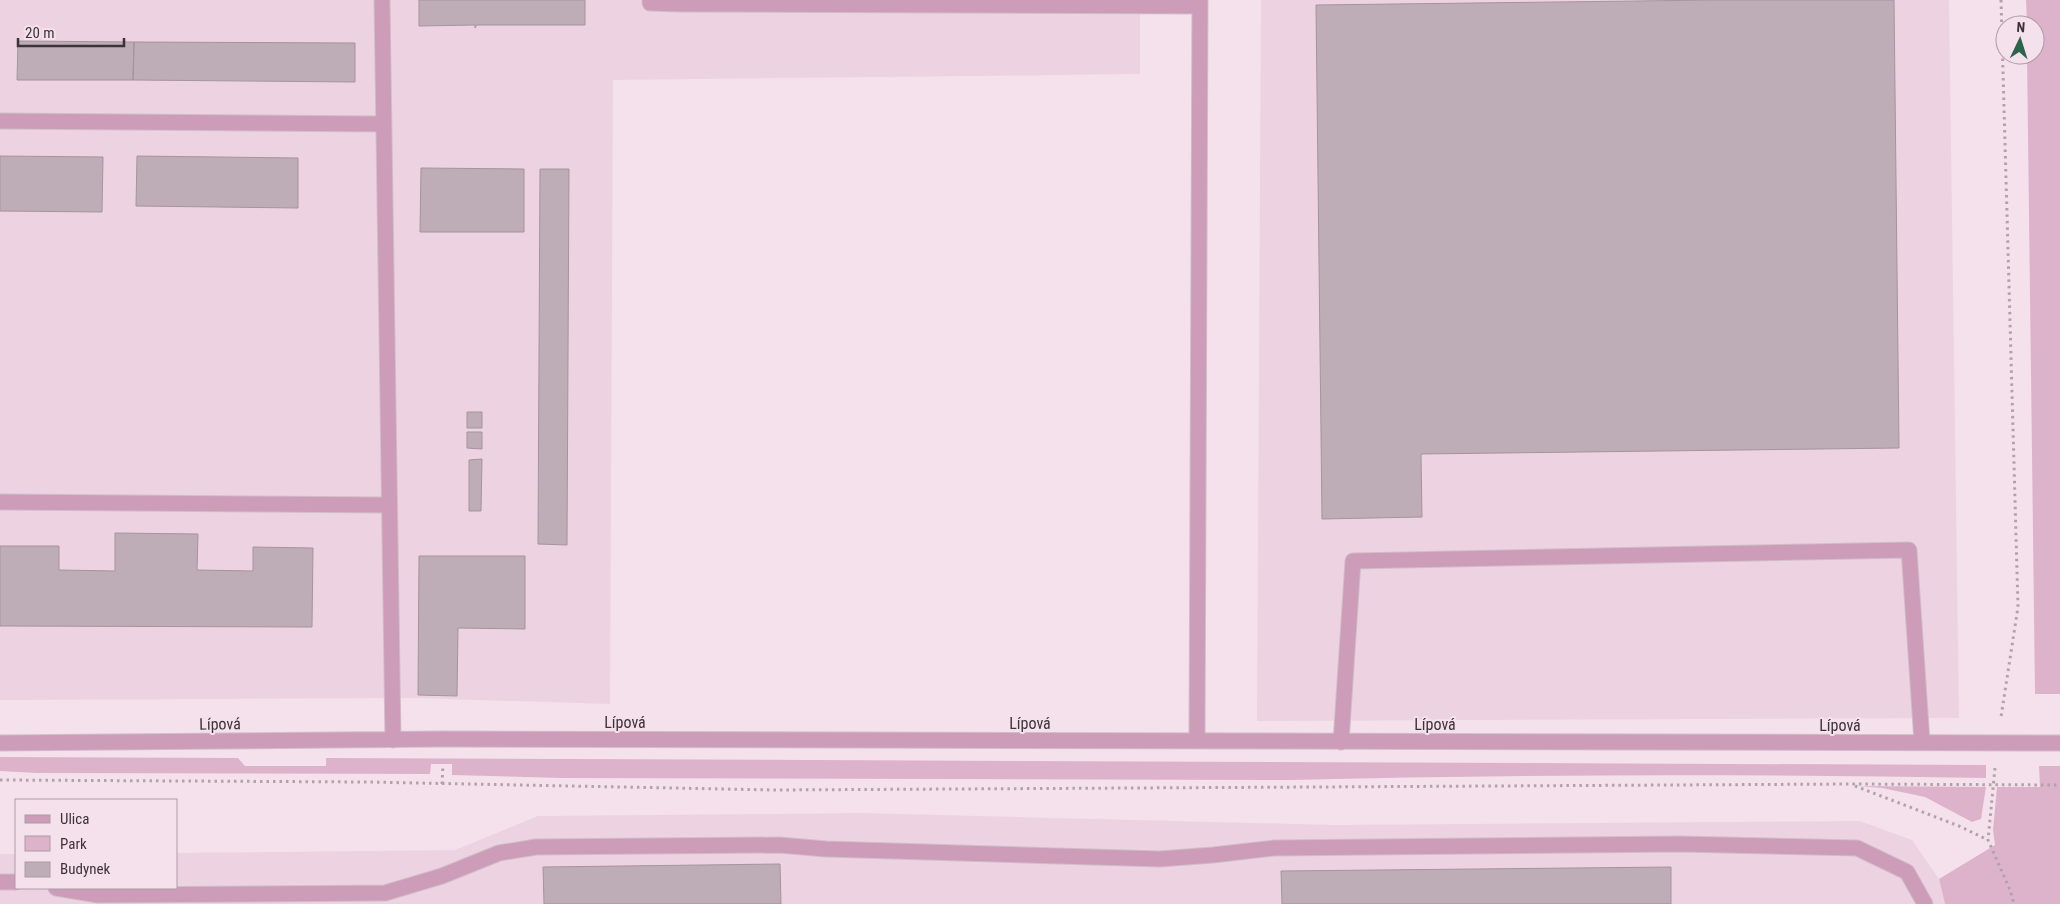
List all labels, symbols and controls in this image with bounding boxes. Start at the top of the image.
scale bar [18,15,124,47]
north arrow [1995,15,2045,65]
text: N [2016,19,2026,35]
text: 20 m [25,24,55,42]
street label: Lípová [604,713,646,732]
street label: Lípová [199,714,241,734]
street label: Lípová [1009,714,1051,733]
street label: Lípová [1414,715,1456,734]
street label: Lípová [1819,716,1861,735]
legend [15,799,178,889]
text: Ulica [60,810,89,828]
text: Park [60,835,87,853]
text: Budynek [60,860,110,878]

